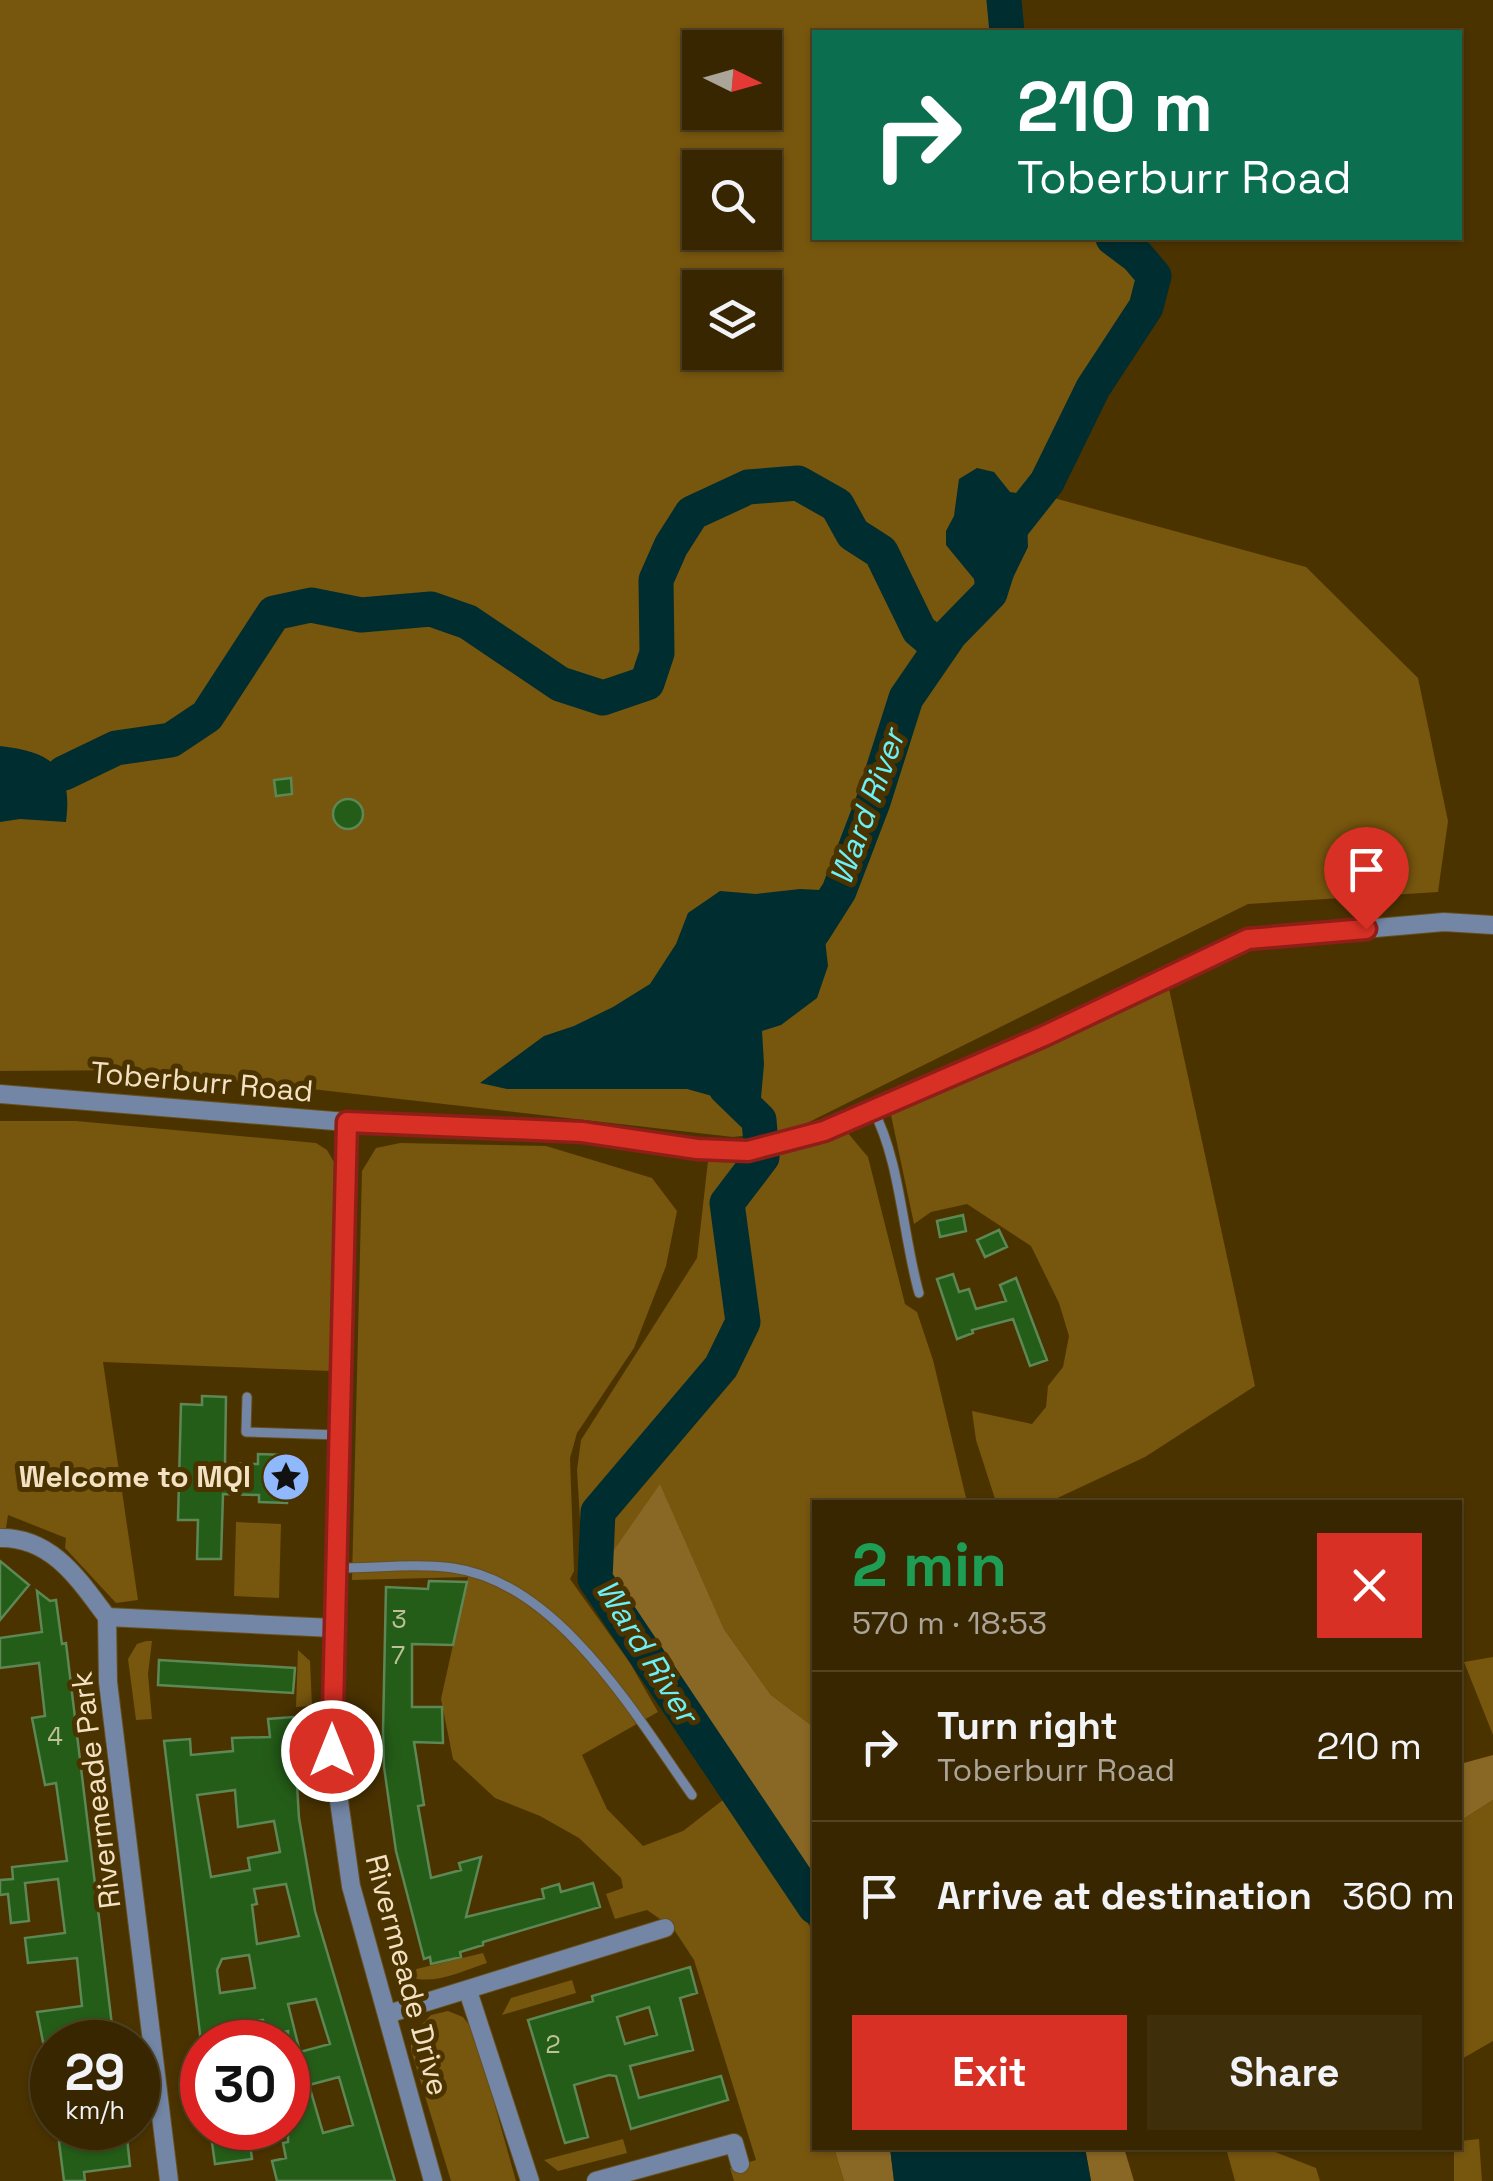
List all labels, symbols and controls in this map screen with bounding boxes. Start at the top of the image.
north arrow [682,30,782,130]
map controls [682,30,782,370]
text: 210 m [1017,62,1213,151]
icon: right [852,70,982,200]
text: Toberburr Road [1017,149,1352,206]
button: search [682,150,782,250]
button: layers [682,270,782,370]
water label: Ward River [820,721,915,890]
pin [1324,827,1409,930]
icon: arrive [1339,842,1394,897]
street label: Toberburr Road [89,1052,315,1111]
place icon: Welcome to MQI [260,1451,312,1503]
place label: Welcome to MQI [19,1457,251,1496]
text: 2 min [852,1527,1007,1604]
button: close [1317,1533,1422,1638]
water label: Ward River [587,1572,708,1733]
house number: 3 [391,1603,407,1635]
text: 570 m · 18:53 [852,1603,1047,1643]
house number: 7 [391,1639,405,1671]
street label: Rivermeade Park [62,1669,129,1911]
position arrow [280,1699,384,1803]
text: Turn right [937,1702,1118,1750]
icon: right [852,1719,907,1774]
house number: 4 [47,1720,63,1752]
text: 210 m [1316,1722,1422,1770]
text: Toberburr Road [937,1750,1175,1790]
street label: Rivermeade Drive [357,1850,458,2100]
icon: arrive [852,1869,907,1924]
text: Arrive at destination [937,1872,1312,1920]
text: 360 m [1342,1872,1455,1920]
button: Exit [852,2015,1127,2130]
button: Share [1147,2015,1422,2130]
speed limit sign: 30 [180,2020,310,2150]
house number: 2 [545,2028,561,2060]
text: 29 [65,2041,125,2105]
text: km/h [65,2094,125,2126]

